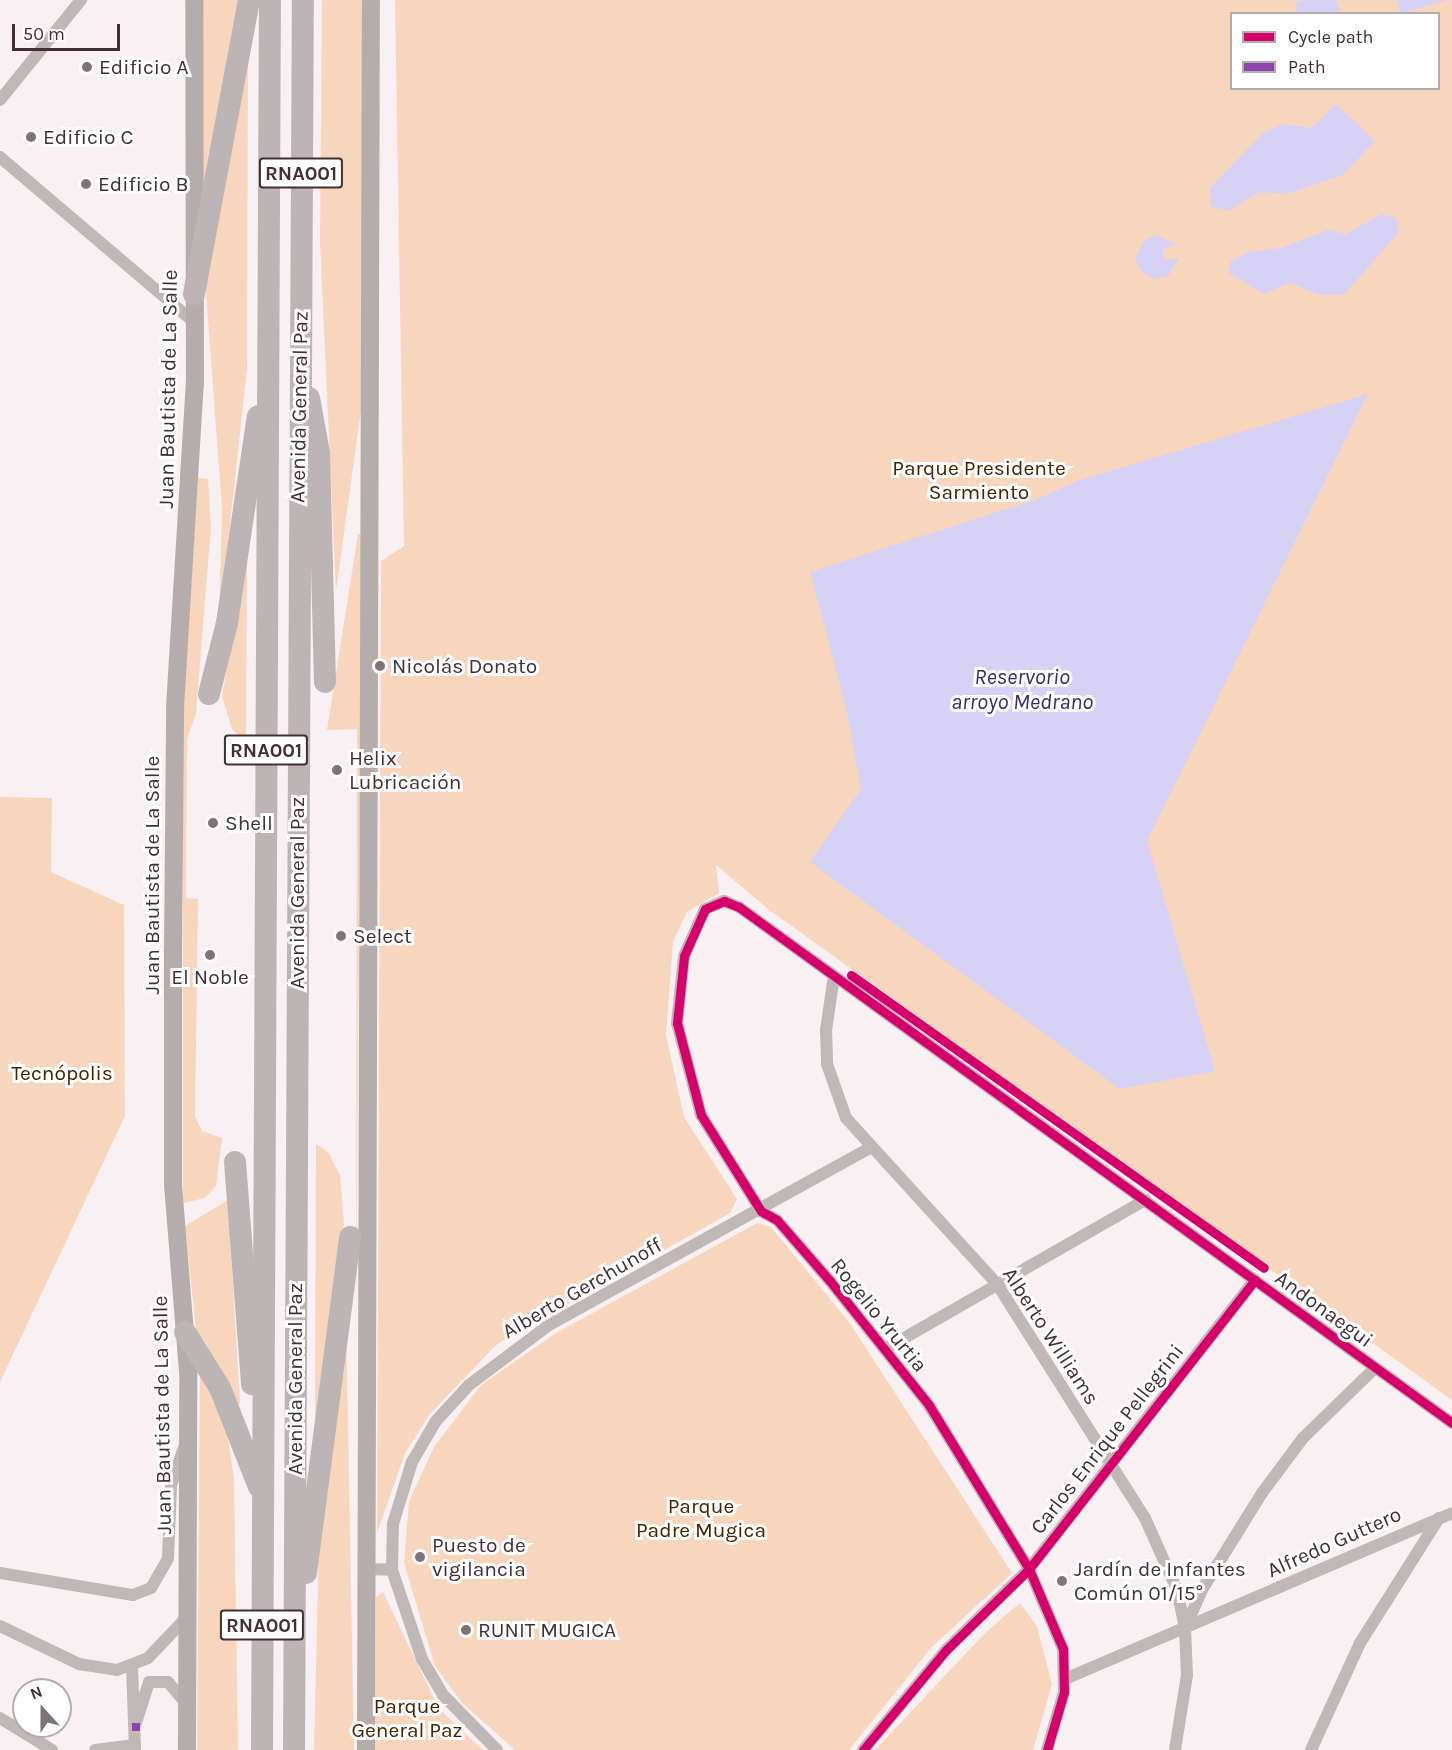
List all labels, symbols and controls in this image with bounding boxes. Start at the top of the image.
scale bar [15,12,123,50]
legend [1230,12,1440,90]
text: 50 m [23,23,65,45]
text: Cycle path [1288,26,1373,48]
place label: Edificio A [99,54,189,80]
text: Path [1288,56,1326,78]
marker: Edificio A [80,60,94,74]
place label: Edificio C [43,124,133,150]
marker: Edificio C [24,130,38,144]
road number: RNA001 [258,156,344,190]
place label: Edificio B [98,171,189,197]
marker: Edificio B [79,177,93,191]
street label: Juan Bautista de La Salle [153,269,183,509]
street label: Avenida General Paz [285,311,313,503]
park label: Parque Presidente Sarmiento [892,455,1066,505]
place label: Nicolás Donato [392,653,537,679]
marker: Nicolás Donato [373,659,387,673]
water label: Reservorio arroyo Medrano [951,664,1093,716]
road number: RNA001 [222,733,310,767]
place label: Helix Lubricación [349,745,461,795]
street label: Juan Bautista de La Salle [139,756,165,994]
marker: Helix Lubricación [330,763,344,777]
street label: Avenida General Paz [284,797,310,989]
place label: Shell [225,810,273,836]
marker: Shell [206,816,220,830]
place label: Select [353,923,412,949]
marker: Select [334,929,348,943]
marker: El Noble [203,948,217,962]
place label: El Noble [171,964,249,990]
park label: Tecnópolis [11,1060,113,1086]
street label: Alberto Gerchunoff [498,1232,666,1344]
street label: Rogelio Yrurtia [825,1253,933,1377]
street label: Alberto Williams [997,1263,1105,1409]
street label: Andonaegui [1270,1265,1378,1353]
street label: Avenida General Paz [282,1283,308,1475]
street label: Juan Bautista de La Salle [147,1295,177,1535]
street label: Carlos Enrique Pellegrini [1025,1339,1189,1539]
park label: Parque Padre Mugica [636,1493,766,1543]
street label: Alfredo Guttero [1263,1501,1405,1583]
place label: Puesto de vigilancia [432,1532,526,1582]
marker: Puesto de vigilancia [413,1550,427,1564]
place label: Jardín de Infantes Común 01/15° [1074,1556,1246,1606]
marker: Jardín de Infantes Común 01/15° [1055,1574,1069,1588]
road number: RNA001 [218,1608,306,1642]
place label: RUNIT MUGICA [478,1617,616,1643]
marker: RUNIT MUGICA [459,1623,473,1637]
north arrow [12,1678,72,1738]
text: N [27,1682,45,1704]
park label: Parque General Paz [352,1693,462,1743]

